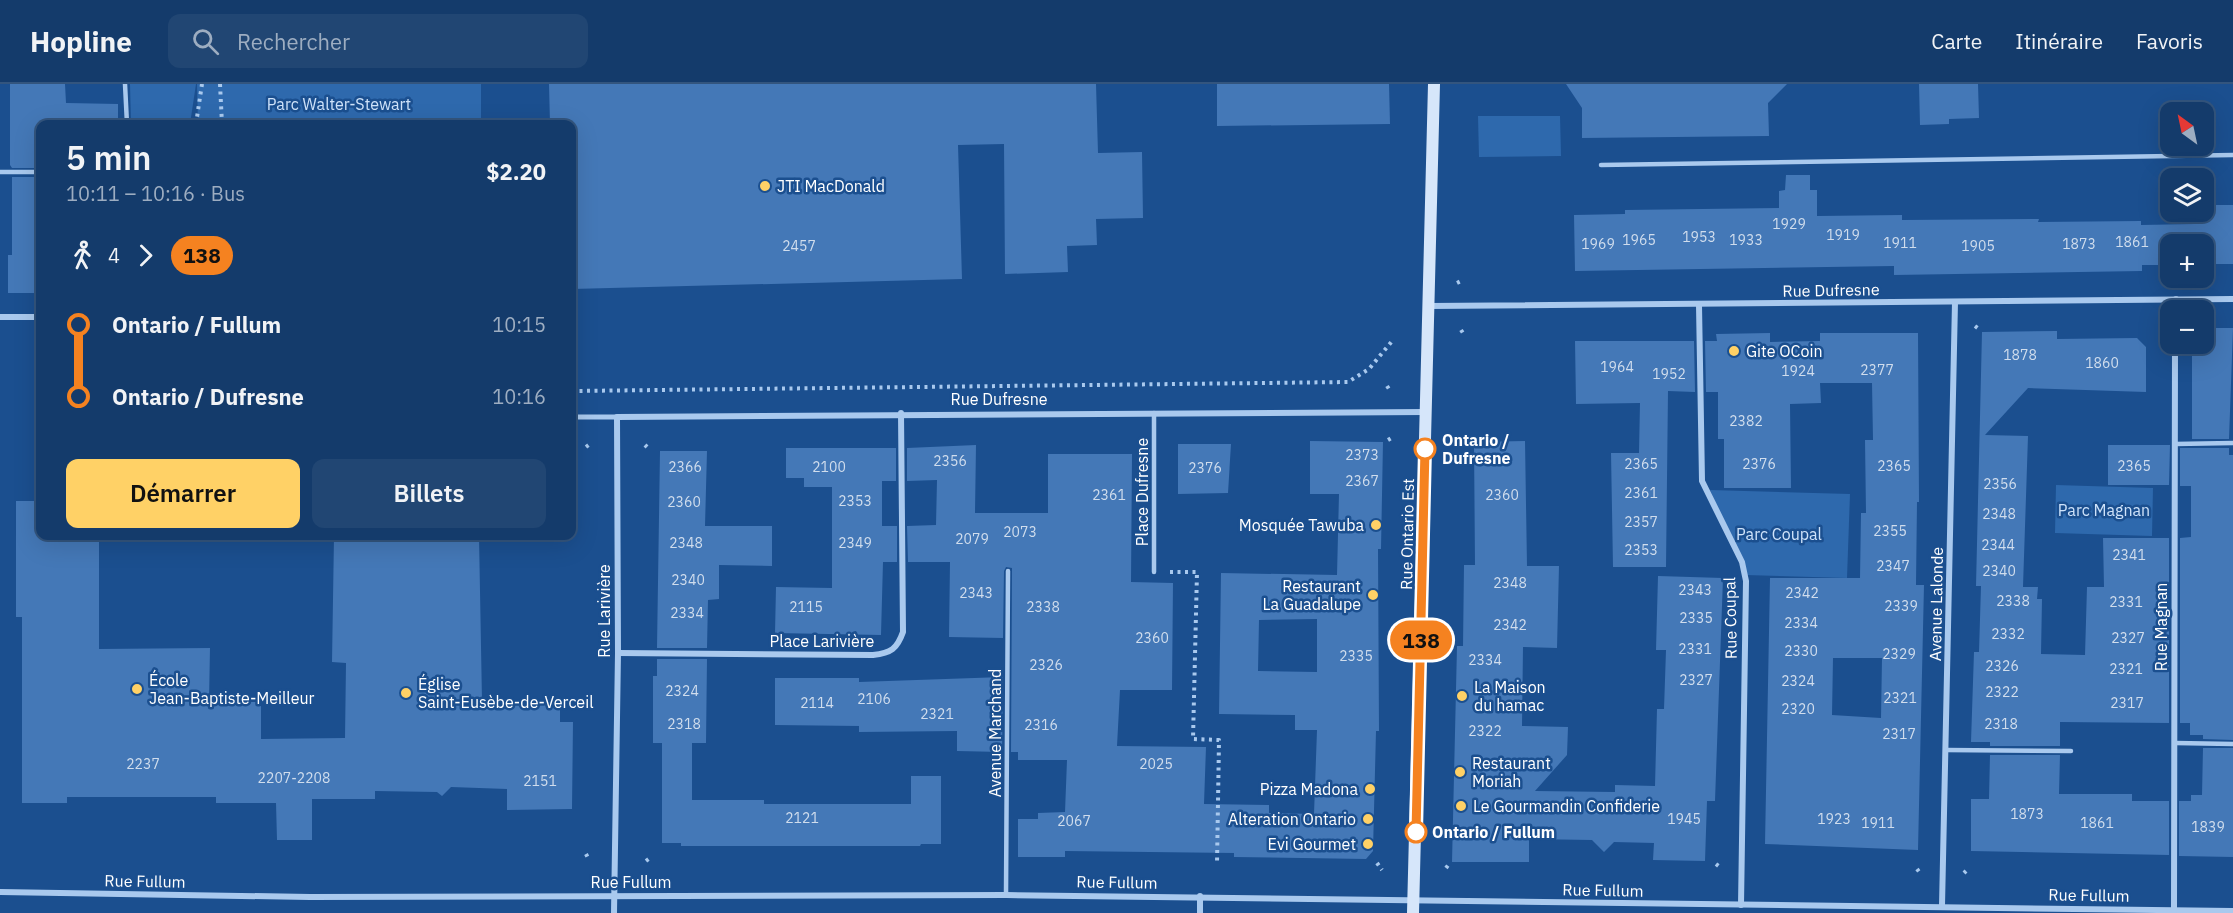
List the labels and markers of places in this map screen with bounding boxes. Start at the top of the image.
place label: JTI MacDonald [777,176,885,196]
marker: JTI MacDonald [758,179,772,193]
place label: Gite OCoin [1746,341,1823,361]
marker: Gite OCoin [1727,344,1741,358]
place label: Ontario / Dufresne [1442,430,1510,468]
marker: Ontario / Dufresne [1414,438,1436,460]
place label: Mosquée Tawuba [1239,515,1364,535]
marker: Mosquée Tawuba [1369,518,1383,532]
place label: Restaurant La Guadalupe [1263,576,1361,614]
marker: Restaurant La Guadalupe [1366,588,1380,602]
place label: École Jean-Baptiste-Meilleur [149,669,315,708]
place label: Église Saint-Eusèbe-de-Verceil [418,673,594,712]
place label: La Maison du hamac [1474,677,1546,715]
marker: École Jean-Baptiste-Meilleur [130,682,144,696]
marker: Église Saint-Eusèbe-de-Verceil [399,686,413,700]
marker: La Maison du hamac [1455,689,1469,703]
place label: Restaurant Moriah [1472,753,1551,791]
marker: Restaurant Moriah [1453,765,1467,779]
place label: Pizza Madona [1260,779,1358,799]
marker: Pizza Madona [1363,782,1377,796]
place label: Le Gourmandin Confiderie [1473,796,1660,816]
marker: Le Gourmandin Confiderie [1454,799,1468,813]
place label: Alteration Ontario [1228,809,1356,829]
marker: Alteration Ontario [1361,812,1375,826]
marker: Ontario / Fullum [1405,821,1427,843]
place label: Ontario / Fullum [1432,822,1555,842]
place label: Evi Gourmet [1268,834,1356,854]
marker: Evi Gourmet [1361,837,1375,851]

